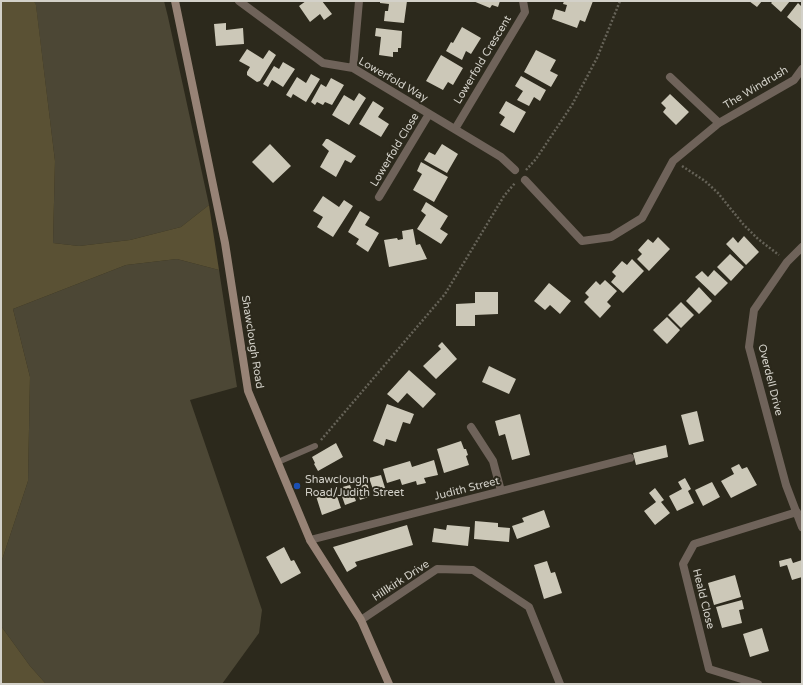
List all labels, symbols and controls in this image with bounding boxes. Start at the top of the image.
street label: Lowerfold Crescent [451,13,515,107]
street label: Lowerfold Way [356,55,430,105]
street label: The Windrush [721,64,791,112]
street label: Lowerfold Close [368,111,422,189]
street label: Shawclough Road [238,294,266,390]
street label: Overdell Drive [755,343,785,417]
place label: Shawclough Road/Judith Street [305,473,404,499]
street label: Judith Street [433,475,501,503]
marker: Shawclough Road/Judith Street [292,481,302,491]
street label: Hillkirk Drive [370,558,432,604]
street label: Heald Close [689,567,717,631]

